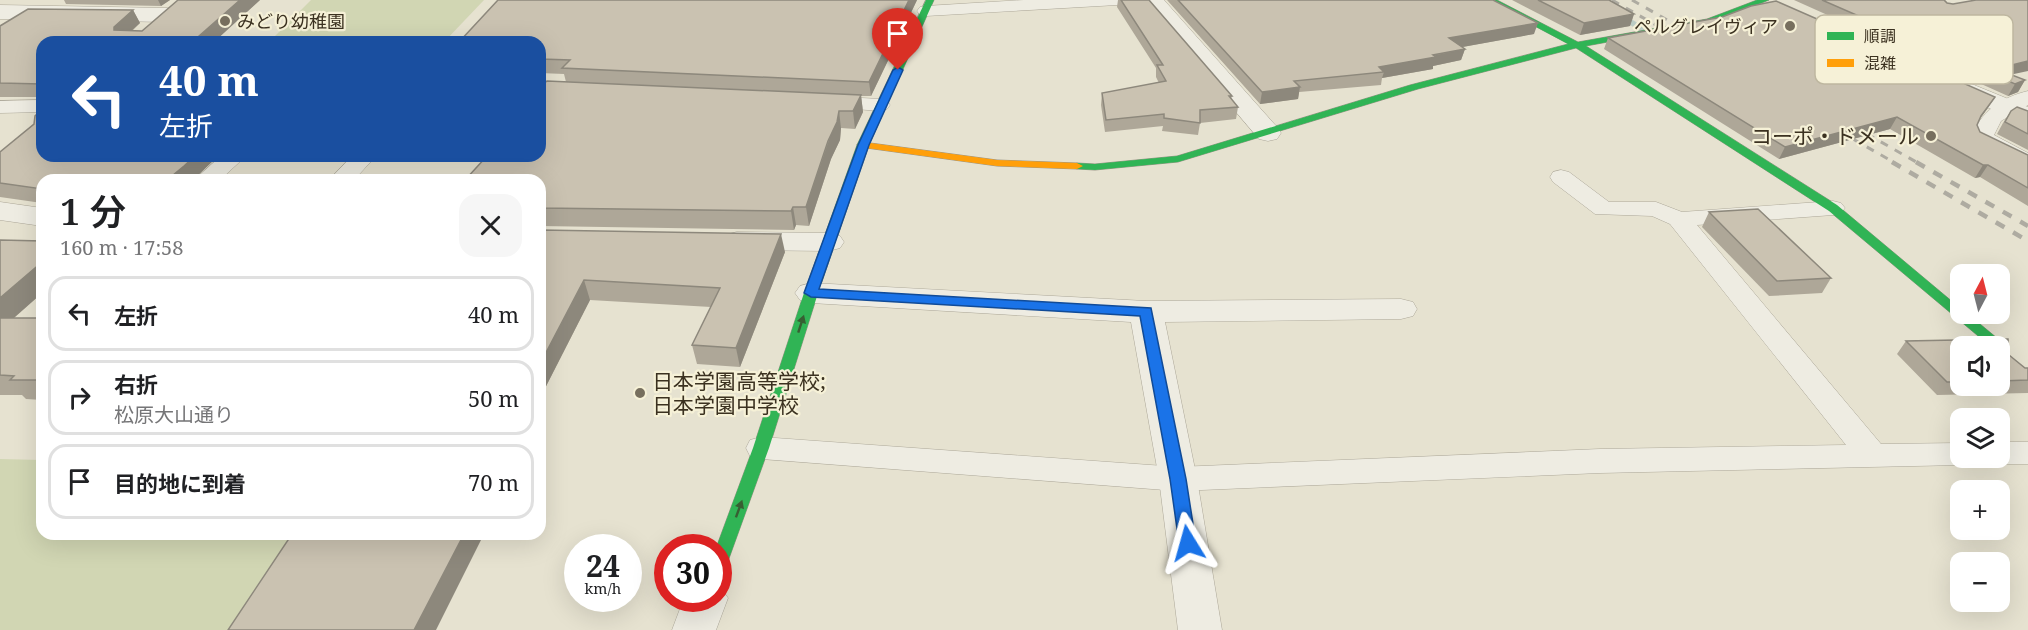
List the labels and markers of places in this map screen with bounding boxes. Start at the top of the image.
pin [872,8,923,70]
place label: みどり幼稚園 [237,9,345,33]
marker: みどり幼稚園 [218,14,232,28]
place label: ペルグレイヴィア [1634,14,1778,38]
marker: ペルグレイヴィア [1783,19,1797,33]
place label: コーポ・ドメール [1751,122,1919,150]
marker: コーポ・ドメール [1924,129,1938,143]
place label: 日本学園高等学校; 日本学園中学校 [652,367,826,419]
marker: 日本学園高等学校; 日本学園中学校 [633,386,647,400]

